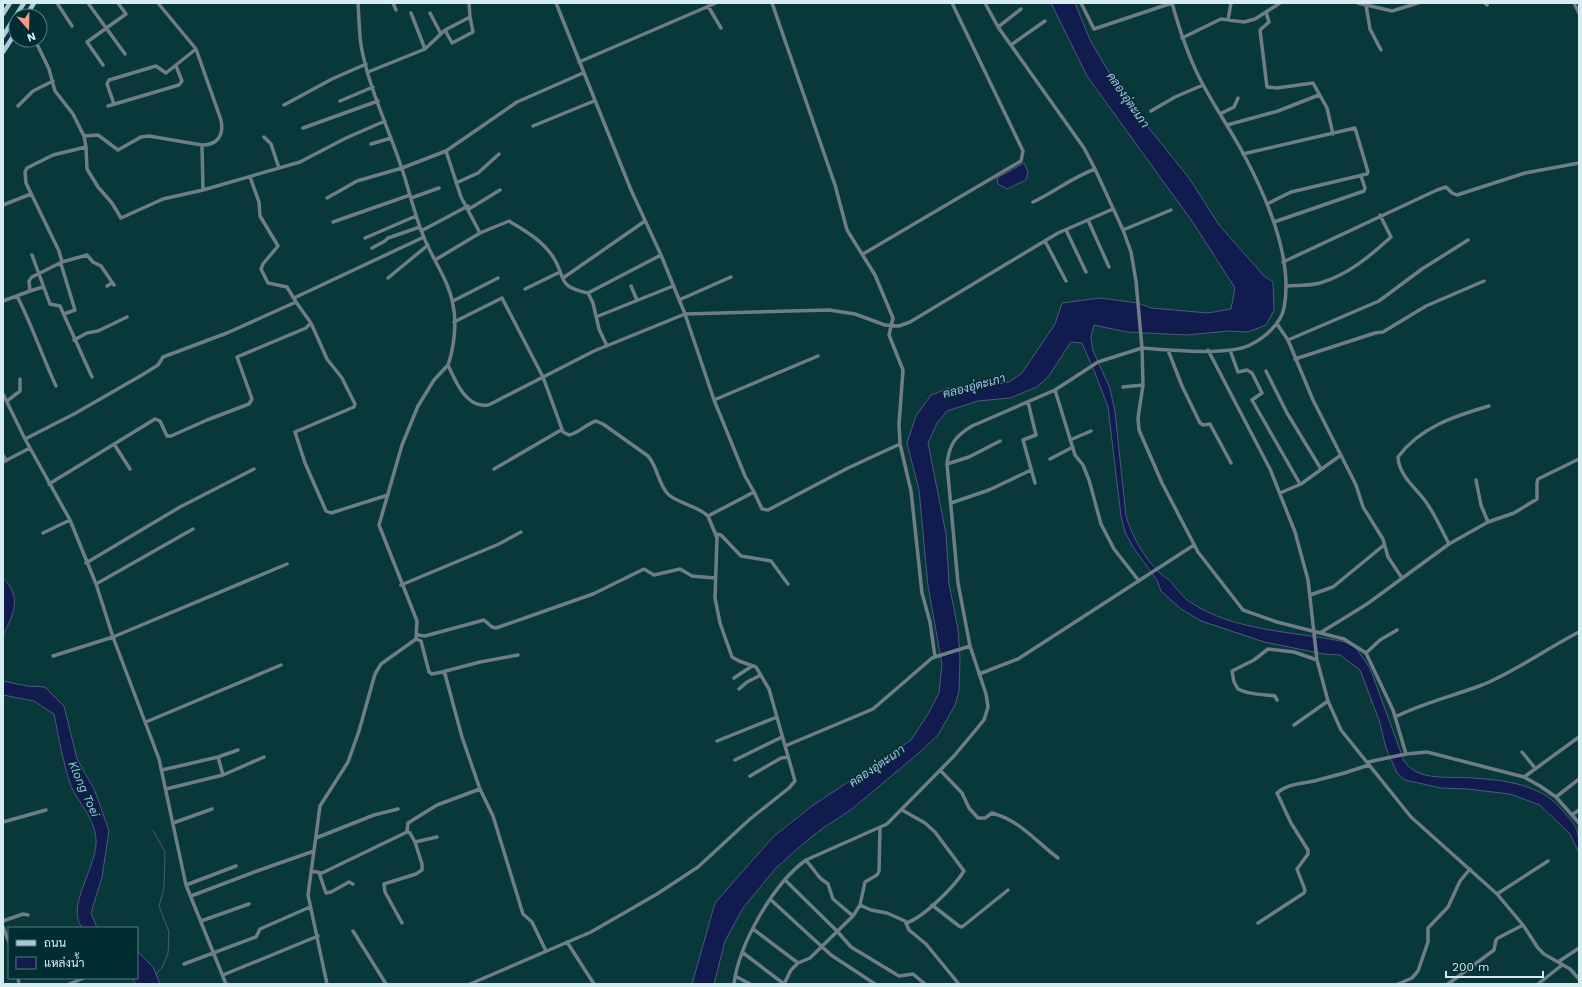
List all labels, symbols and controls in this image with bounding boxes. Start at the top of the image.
north arrow [8,8,48,48]
text: N [25,29,37,44]
water label: คลองอุ่ตะเภา [1102,70,1152,132]
water label: คลองอุ่ตะเภา [941,371,1008,403]
water label: คลองอุ่ตะเภา [846,742,909,791]
water label: Klong Toei [65,759,103,820]
legend [8,927,138,979]
text: ถนน [44,936,67,950]
text: แหล่งน้ำ [44,952,84,970]
scale bar [1446,953,1543,979]
text: 200 m [1452,960,1489,974]

